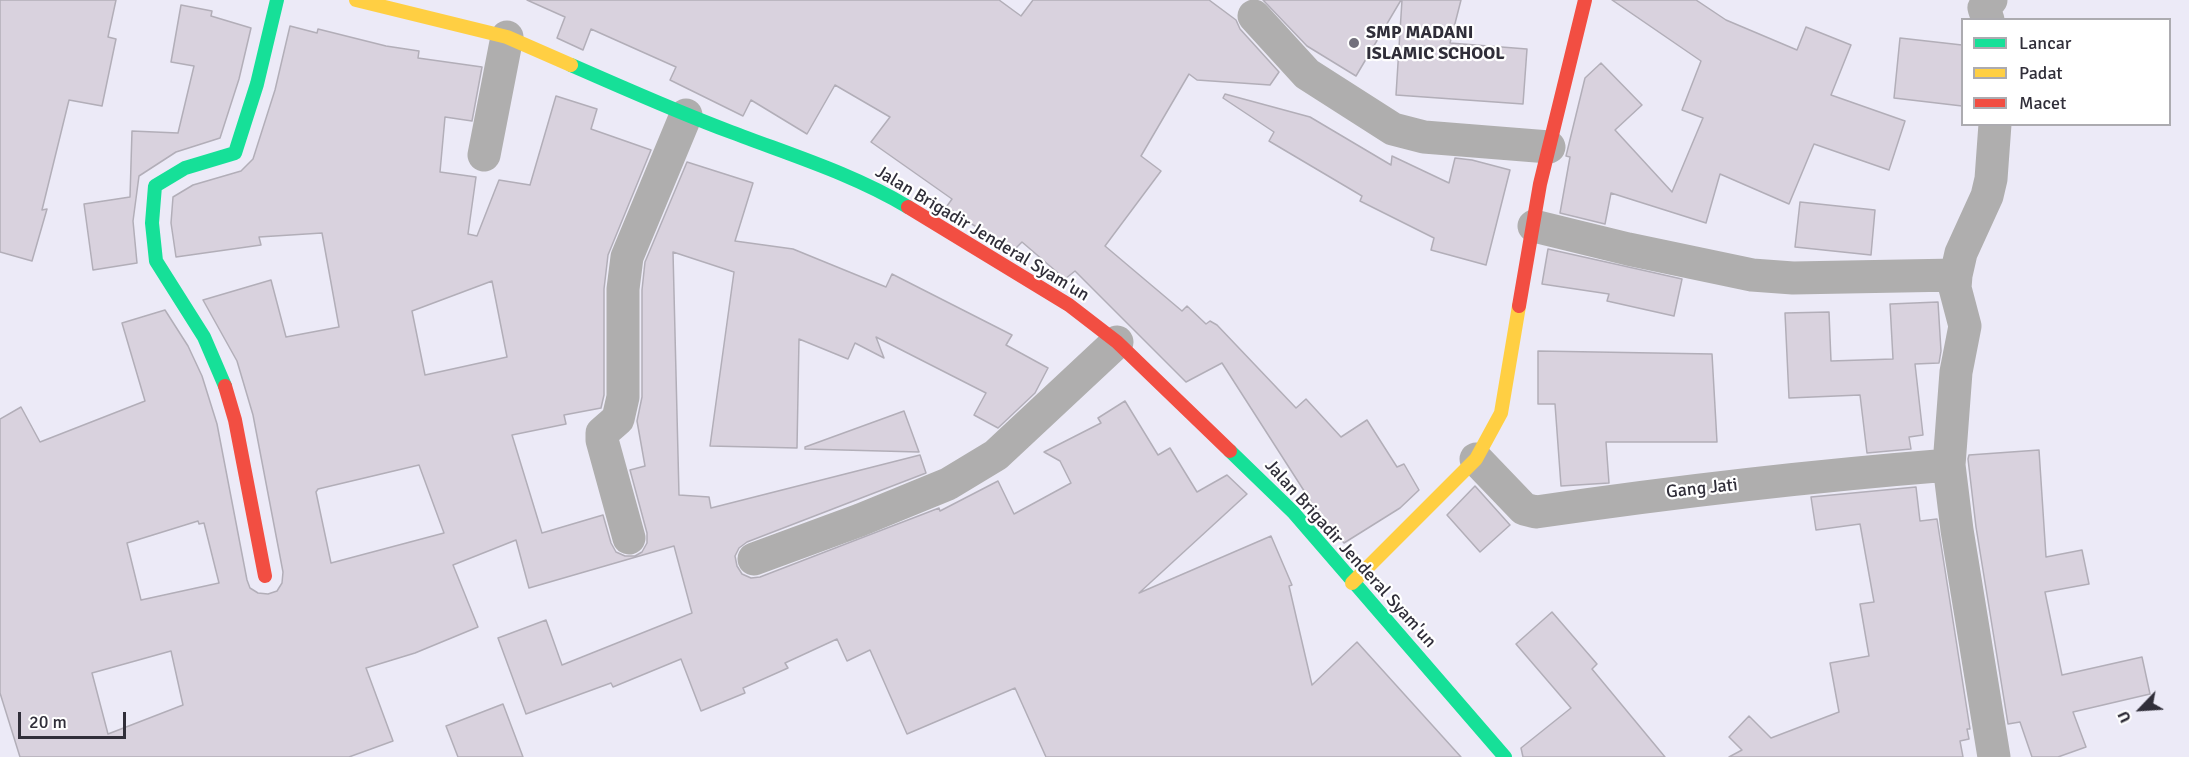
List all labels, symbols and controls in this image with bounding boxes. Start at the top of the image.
legend [1961,18,2171,126]
place label: SMP MADANI ISLAMIC SCHOOL [1366,22,1505,64]
text: Lancar [2019,32,2071,54]
marker: SMP MADANI ISLAMIC SCHOOL [1347,36,1361,50]
text: Padat [2019,62,2063,84]
text: Macet [2019,92,2066,114]
street label: Jalan Brigadir Jenderal Syam'un [871,161,1093,307]
street label: Jalan Brigadir Jenderal Syam'un [1260,455,1440,653]
street label: Gang Jati [1665,475,1739,503]
north arrow [2111,679,2171,739]
scale bar [21,700,129,738]
text: U [2113,707,2136,726]
text: 20 m [29,711,67,733]

